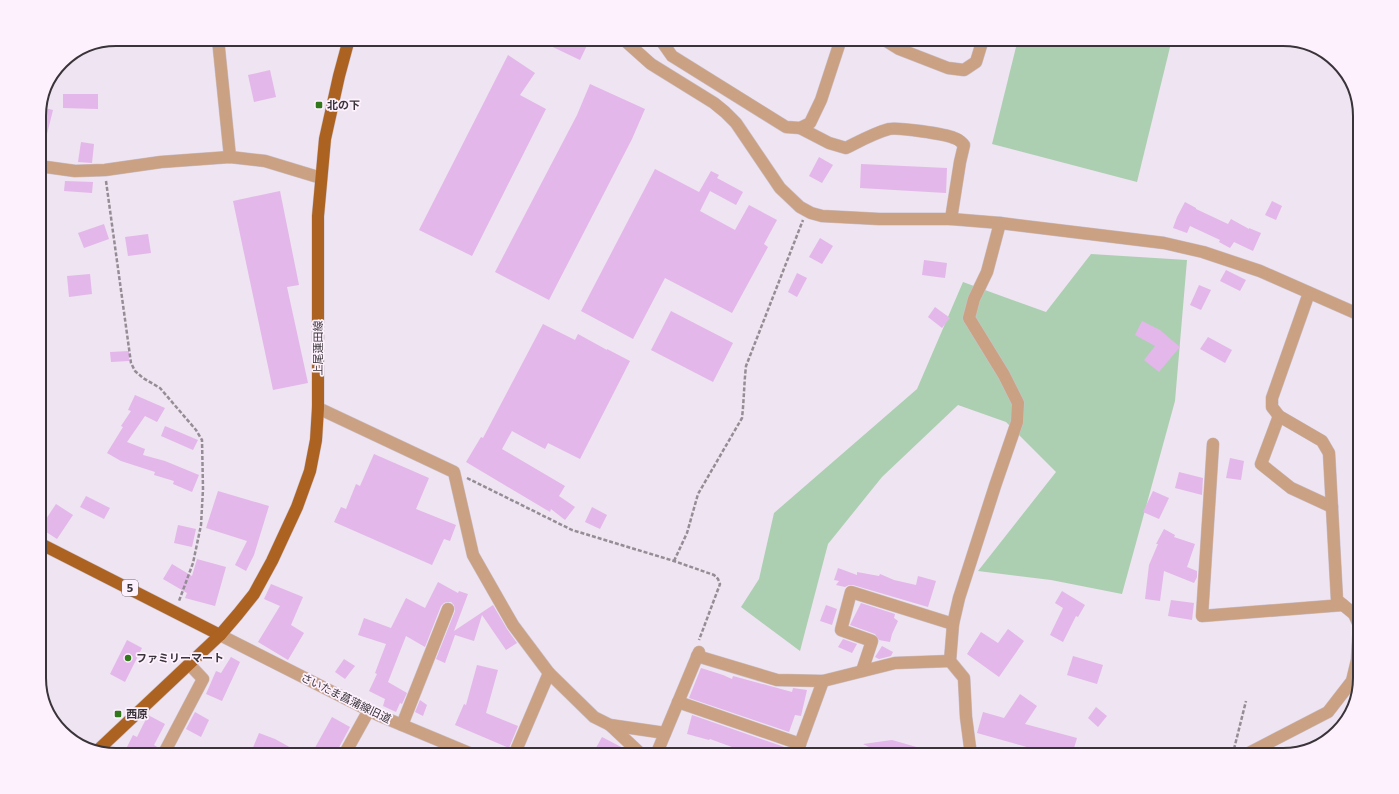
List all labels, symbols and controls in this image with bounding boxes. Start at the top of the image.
place label: 北の下 [327,99,360,112]
marker: 北の下 [314,100,324,110]
street label: 上尾蓮田線 [312,321,325,376]
road number: 5 [122,580,138,596]
place label: ファミリーマート [136,652,224,665]
marker: ファミリーマート [123,653,133,663]
street label: さいたま菖蒲線旧道 [299,671,393,726]
place label: 西原 [126,708,148,721]
marker: 西原 [113,709,123,719]

